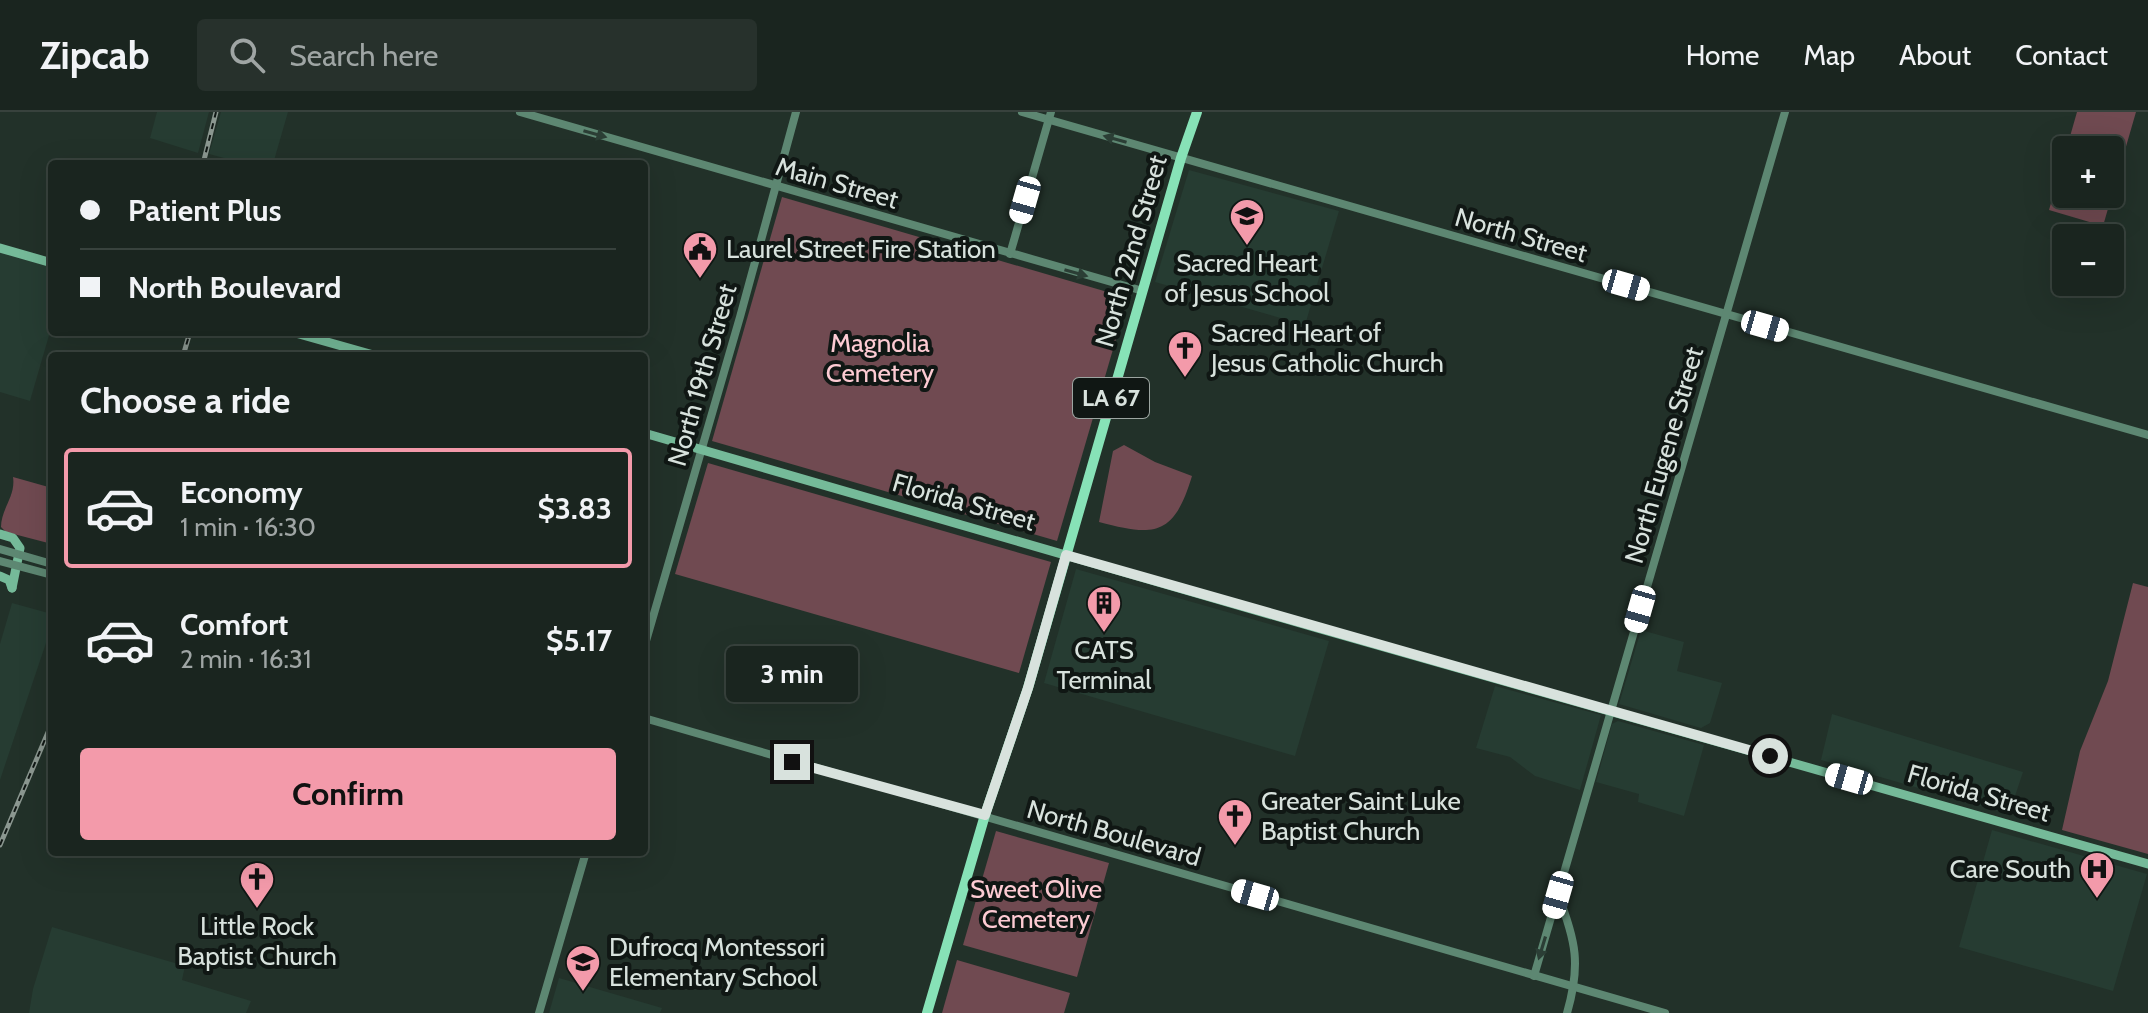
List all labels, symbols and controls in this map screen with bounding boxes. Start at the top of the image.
search box [197,19,757,91]
text: Zipcab [40,32,149,79]
icon: search [225,33,269,77]
text: Search here [289,37,438,74]
text: Home [1686,38,1759,72]
text: Map [1803,38,1855,72]
text: About [1899,38,1971,72]
text: Contact [2015,38,2108,72]
one-way arrow [584,128,608,141]
one-way arrow [1102,132,1127,144]
map controls [2052,136,2124,296]
button: + [2052,136,2124,208]
street label: Main Street [772,150,902,216]
street label: North 22nd Street [1088,151,1174,351]
car [1007,174,1043,226]
text: Patient Plus [128,192,281,229]
school or university icon: Sacred Heart of Jesus School [1228,197,1266,247]
street label: North Street [1451,201,1591,269]
button: − [2052,224,2124,296]
public building icon: Laurel Street Fire Station [681,230,719,280]
place label: Laurel Street Fire Station [726,233,996,265]
place label: Sacred Heart of Jesus School [1164,247,1330,309]
one-way arrow [1064,267,1089,279]
car [1600,267,1652,303]
text: North Boulevard [128,269,341,306]
street label: North 19th Street [661,280,743,470]
car [1739,308,1791,344]
place label: Sacred Heart of Jesus Catholic Church [1210,317,1444,379]
park label: Magnolia Cemetery [826,327,934,389]
church icon: Sacred Heart of Jesus Catholic Church [1166,329,1204,379]
street label: North Eugene Street [1618,343,1710,567]
text: Choose a ride [80,378,290,422]
road number: LA 67 [1073,378,1149,418]
street label: Florida Street [889,466,1039,538]
icon: car [84,472,156,544]
text: Economy [180,474,303,511]
text: $3.83 [537,490,612,527]
text: 1 min · 16:30 [180,511,316,543]
car [1622,583,1658,635]
building icon: CATS Terminal [1085,584,1123,634]
icon: car [84,604,156,676]
text: Comfort [180,606,288,643]
text: $5.17 [546,622,612,659]
place label: CATS Terminal [1057,634,1151,696]
text: 2 min · 16:31 [180,643,311,675]
callout: 3 min [726,646,858,702]
text: 3 min [760,658,824,690]
route start [1752,738,1788,774]
route end [774,744,810,780]
button: Confirm [80,748,616,840]
street label: Florida Street [1904,757,2054,829]
car [1823,761,1875,797]
place label: Greater Saint Luke Baptist Church [1261,785,1461,847]
street label: North Boulevard [1023,793,1205,873]
church icon: Greater Saint Luke Baptist Church [1216,797,1254,847]
hospital icon: Care South [2078,850,2116,900]
place label: Care South [1950,853,2071,885]
church icon: Little Rock Baptist Church [238,860,276,910]
car [1540,869,1576,921]
park label: Sweet Olive Cemetery [970,873,1102,935]
car [1229,877,1281,913]
place label: Little Rock Baptist Church [177,910,337,972]
place label: Dufrocq Montessori Elementary School [609,931,825,993]
one-way arrow [1535,937,1548,961]
school or university icon: Dufrocq Montessori Elementary School [564,943,602,993]

